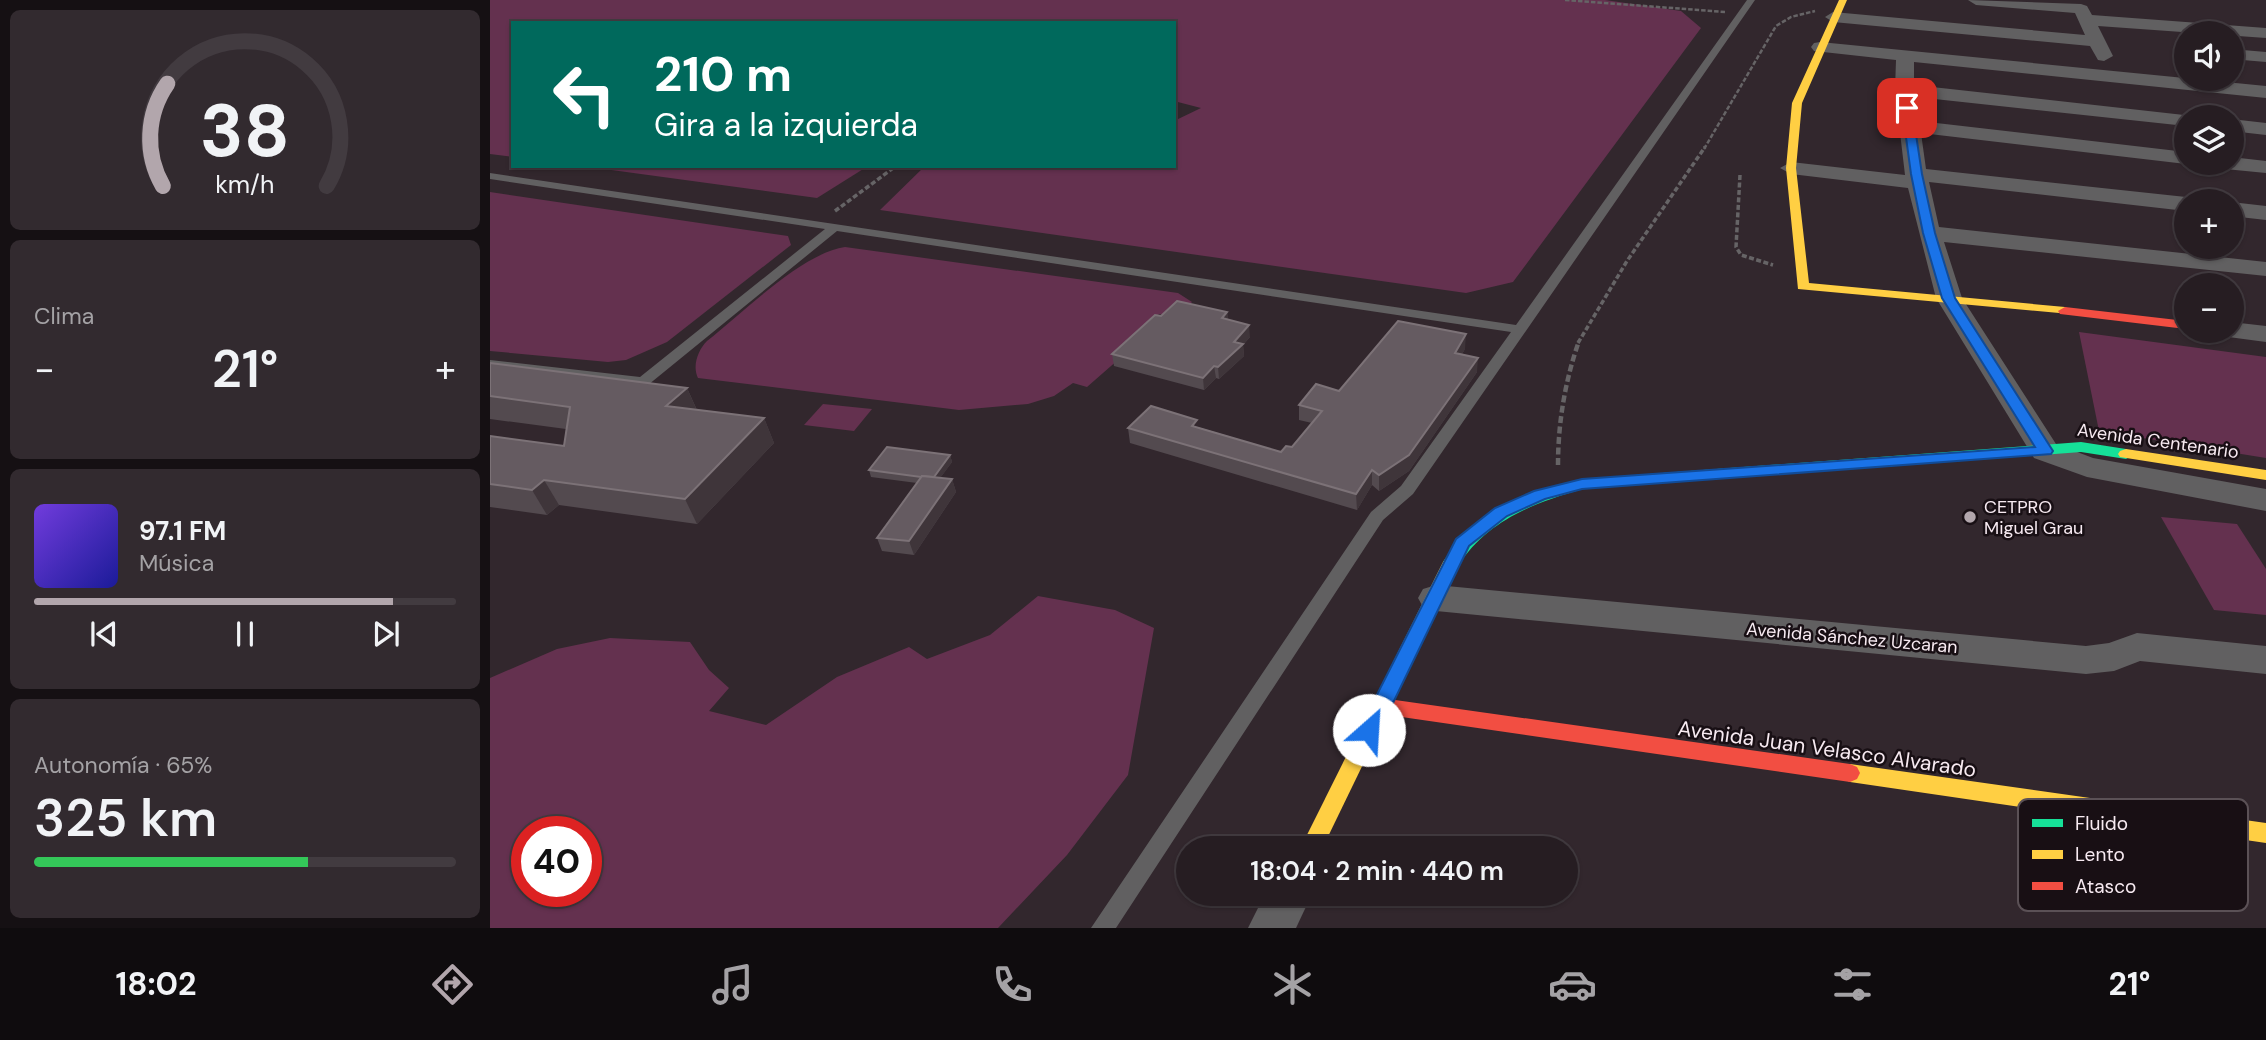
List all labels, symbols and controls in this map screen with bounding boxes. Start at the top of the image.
map controls [2174,21,2244,343]
button: sound [2174,21,2244,91]
text: 210 m [654,42,792,106]
icon: left [539,49,630,140]
pin [1877,78,1937,138]
text: 38 [200,84,290,179]
icon: arrive [1888,89,1926,127]
text: Gira a la izquierda [654,104,918,146]
button: layers [2174,105,2244,175]
text: km/h [215,168,275,201]
button: + [2174,189,2244,259]
button: − [2174,273,2244,343]
text: Clima [34,301,94,331]
text: 21° [212,335,278,403]
text: − [34,344,55,394]
text: + [435,344,456,394]
street label: Avenida Centenario [2076,418,2240,464]
place label: CETPRO Miguel Grau [1984,495,2083,540]
marker: CETPRO Miguel Grau [1962,509,1978,525]
text: 97.1 FM [139,514,226,548]
text: Música [139,548,214,578]
icon: previous [85,615,123,653]
icon: pause [226,615,264,653]
icon: next [367,615,405,653]
street label: Avenida Sánchez Uzcaran [1745,617,1959,659]
position arrow [1332,693,1406,767]
street label: Avenida Juan Velasco Alvarado [1676,714,1978,784]
text: Autonomía · 65% [34,750,212,780]
text: 325 km [34,784,217,852]
legend [2018,799,2248,911]
text: Fluido [2075,811,2128,836]
speed limit sign: 40 [511,816,602,907]
text: Lento [2075,842,2125,867]
text: 18:04 · 2 min · 440 m [1250,854,1504,888]
text: Atasco [2075,874,2136,899]
icon: directions [428,960,477,1009]
icon: music [708,960,757,1009]
icon: phone [988,960,1037,1009]
icon: climate [1268,960,1317,1009]
icon: car [1548,960,1597,1009]
icon: filters [1828,960,1877,1009]
text: 18:02 [116,963,196,1005]
text: 21° [2109,963,2150,1005]

